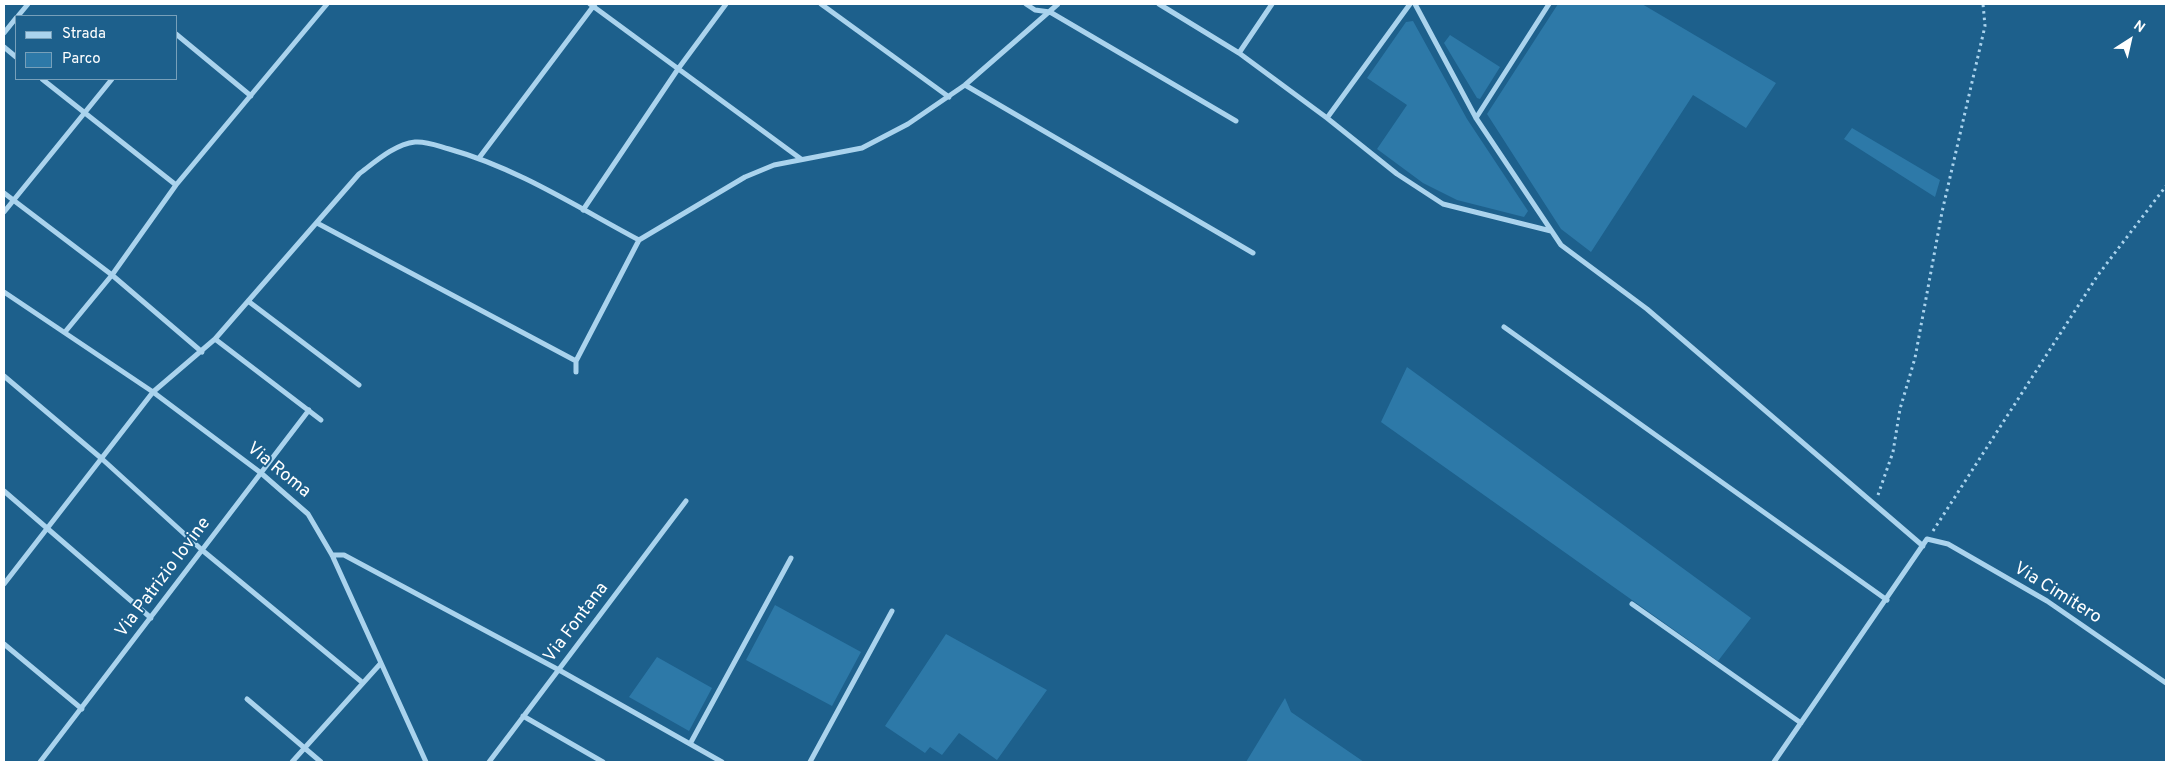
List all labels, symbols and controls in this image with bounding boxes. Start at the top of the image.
legend [15,15,178,80]
north arrow [2105,15,2155,65]
text: N [2130,17,2148,37]
text: Strada [62,25,106,44]
text: Parco [62,50,101,69]
street label: Via Roma [242,439,314,503]
street label: Via Patrizio Iovine [112,514,216,642]
street label: Via Cimitero [2009,559,2105,629]
street label: Via Fontana [540,579,614,667]

